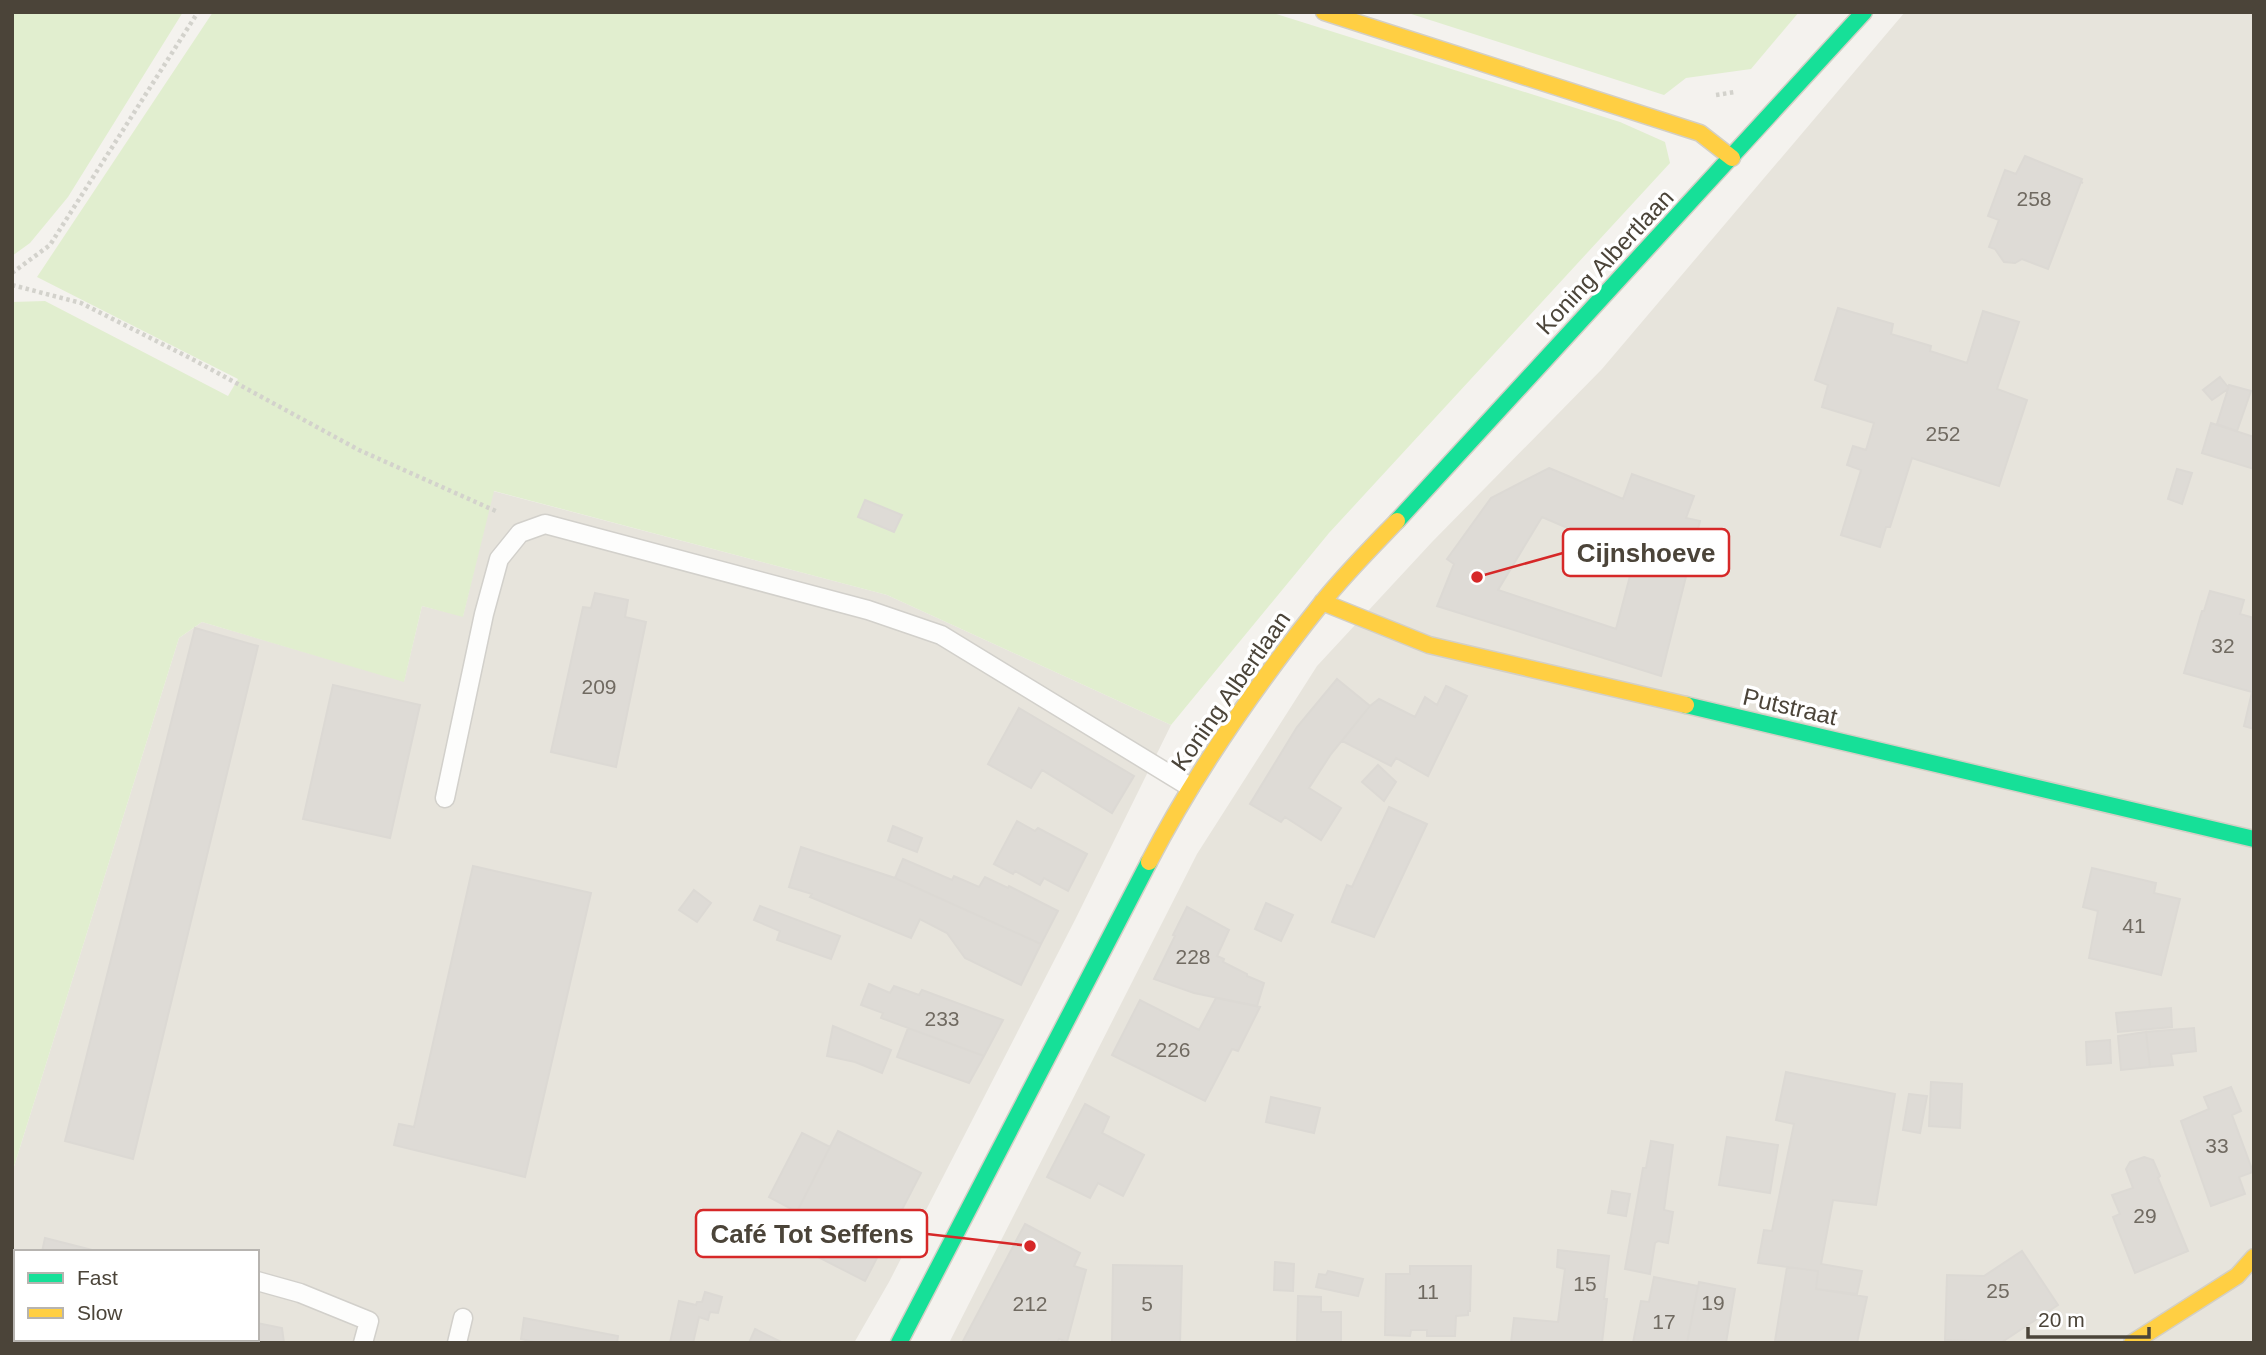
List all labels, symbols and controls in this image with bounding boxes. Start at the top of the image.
street label: Koning Albertlaan [1531,184,1679,340]
house number: 258 [2016,187,2052,210]
house number: 252 [1925,422,1961,445]
callout: Cijnshoeve [1563,529,1729,576]
text: Cijnshoeve [1577,538,1715,568]
street label: Koning Albertlaan [1166,606,1296,776]
house number: 32 [2211,634,2235,657]
house number: 209 [581,675,617,698]
street label: Putstraat [1740,683,1840,731]
house number: 41 [2122,914,2146,937]
house number: 228 [1175,945,1211,968]
house number: 233 [924,1007,960,1030]
house number: 226 [1155,1038,1191,1061]
house number: 33 [2205,1134,2229,1157]
house number: 29 [2133,1204,2157,1227]
callout: Café Tot Seffens [696,1210,927,1257]
text: Café Tot Seffens [710,1219,914,1249]
legend [14,1250,259,1341]
text: Fast [77,1266,118,1289]
house number: 15 [1573,1272,1597,1295]
house number: 25 [1986,1279,2010,1302]
house number: 11 [1417,1280,1439,1303]
house number: 19 [1701,1291,1725,1314]
house number: 212 [1012,1292,1048,1315]
house number: 5 [1141,1292,1153,1315]
scale bar [2028,1296,2149,1340]
text: Slow [77,1301,123,1324]
text: 20 m [2038,1308,2085,1331]
house number: 17 [1652,1310,1676,1333]

